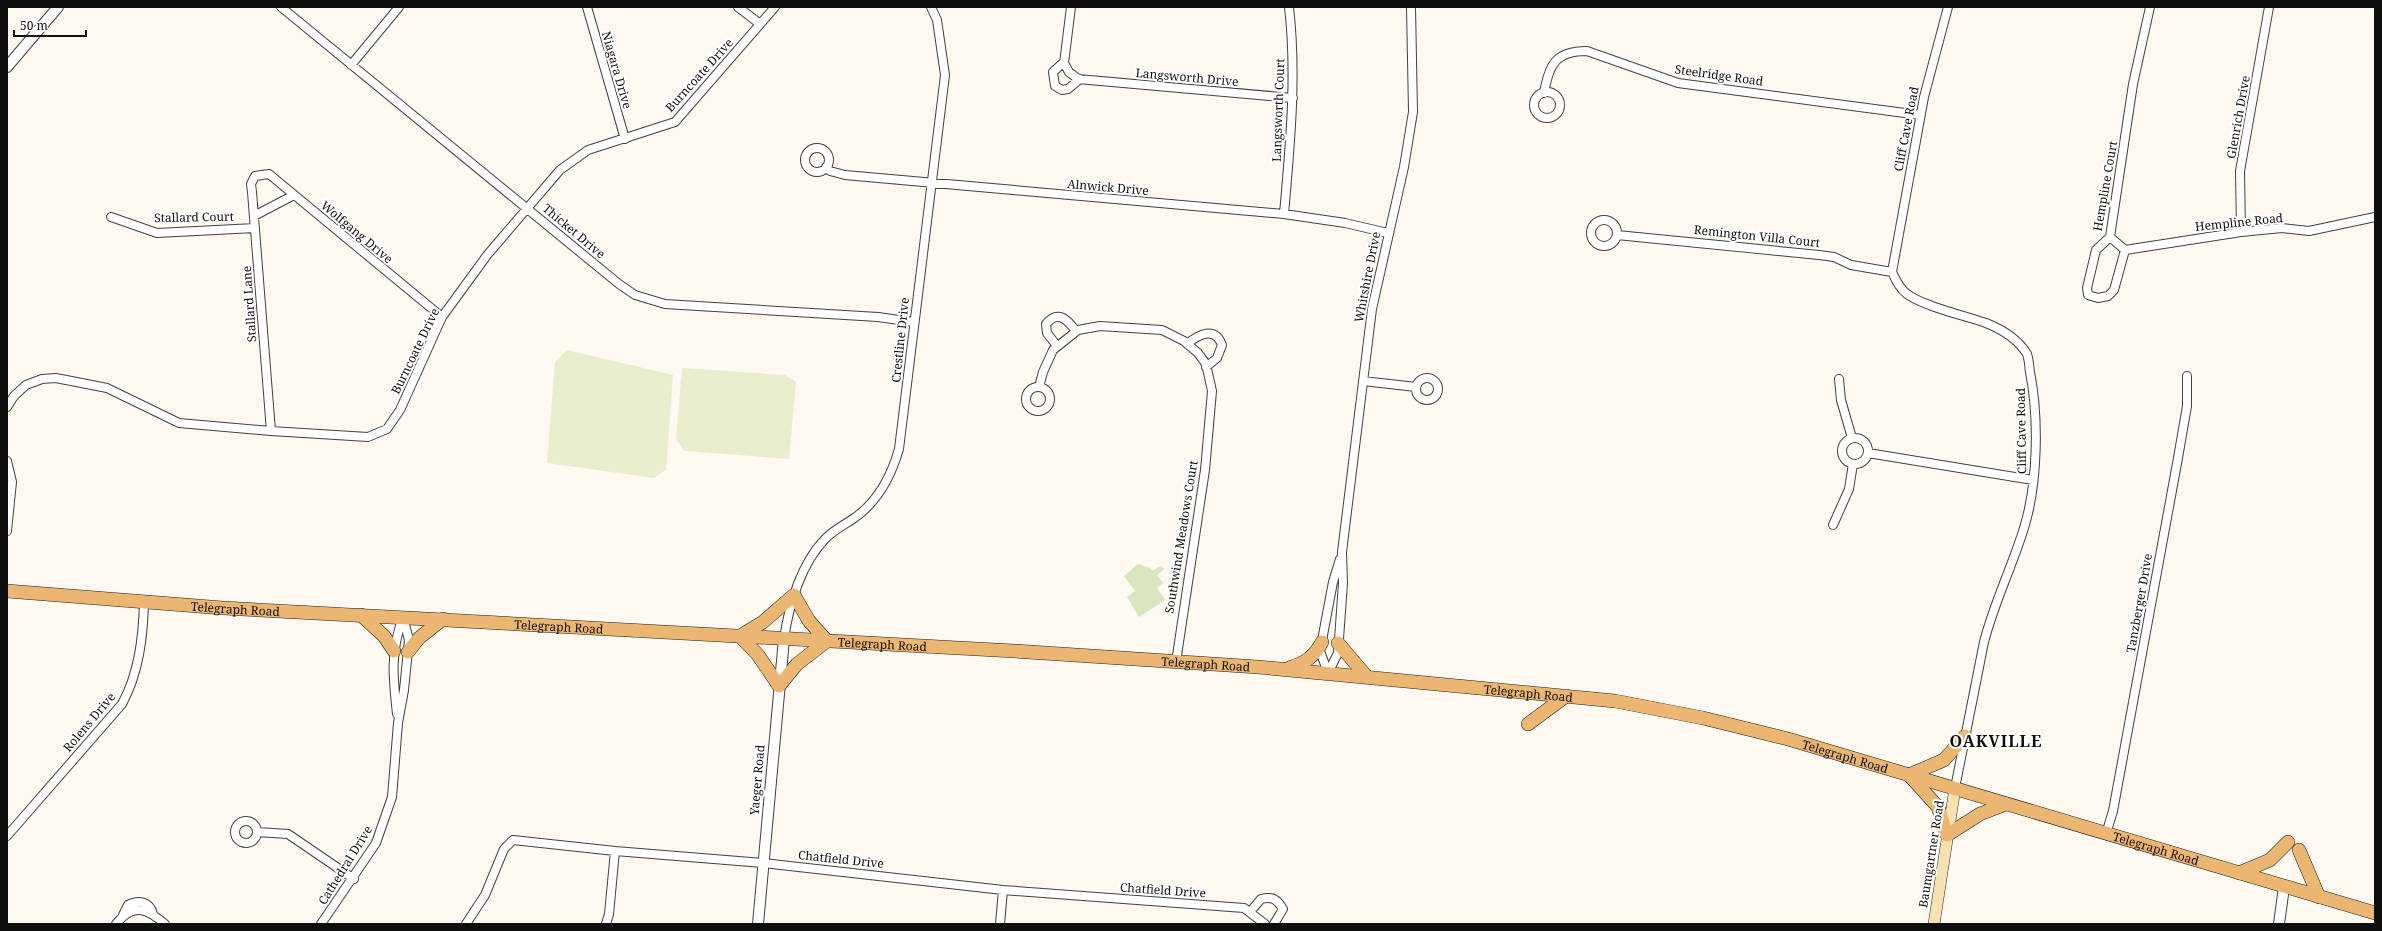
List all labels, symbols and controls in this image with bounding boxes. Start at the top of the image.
scale bar [14,12,86,38]
text: 50 m [20,17,48,34]
street label: Niagara Drive [598,29,636,111]
street label: Burncoate Drive [661,34,737,116]
street label: Langsworth Court [1268,58,1288,162]
street label: Steelridge Road [1674,60,1765,90]
street label: Langsworth Drive [1135,64,1239,90]
street label: Glenrich Drive [2222,74,2254,160]
street label: Cliff Cave Road [1889,85,1923,173]
street label: Hempline Court [2089,140,2121,232]
street label: Alnwick Drive [1067,175,1149,199]
street label: Wolfgang Drive [317,197,397,267]
street label: Thicket Drive [539,200,609,262]
street label: Stallard Court [154,208,234,226]
street label: Hempline Road [2194,209,2284,235]
street label: Remington Villa Court [1693,221,1821,251]
street label: Whitshire Drive [1350,230,1384,324]
street label: Stallard Lane [238,265,260,343]
street label: Crestline Drive [887,297,913,383]
street label: Burncoate Drive [387,305,443,397]
street label: Cliff Cave Road [2012,387,2030,474]
street label: Southwind Meadows Court [1161,459,1201,615]
street label: Tanzberger Drive [2122,552,2156,654]
street label: Telegraph Road [190,597,281,620]
street label: Telegraph Road [514,615,604,637]
street label: Telegraph Road [837,633,928,655]
street label: Telegraph Road [1161,652,1251,675]
street label: Telegraph Road [1483,680,1574,705]
street label: Rolens Drive [59,689,119,755]
district label: OAKVILLE [1949,730,2043,752]
street label: Telegraph Road [1800,735,1891,777]
street label: Yaeger Road [745,744,769,817]
street label: Baumgartner Road [1914,798,1948,909]
street label: Cathedral Drive [314,822,376,908]
street label: Telegraph Road [2111,827,2202,869]
street label: Chatfield Drive [797,846,885,872]
street label: Chatfield Drive [1119,879,1207,901]

